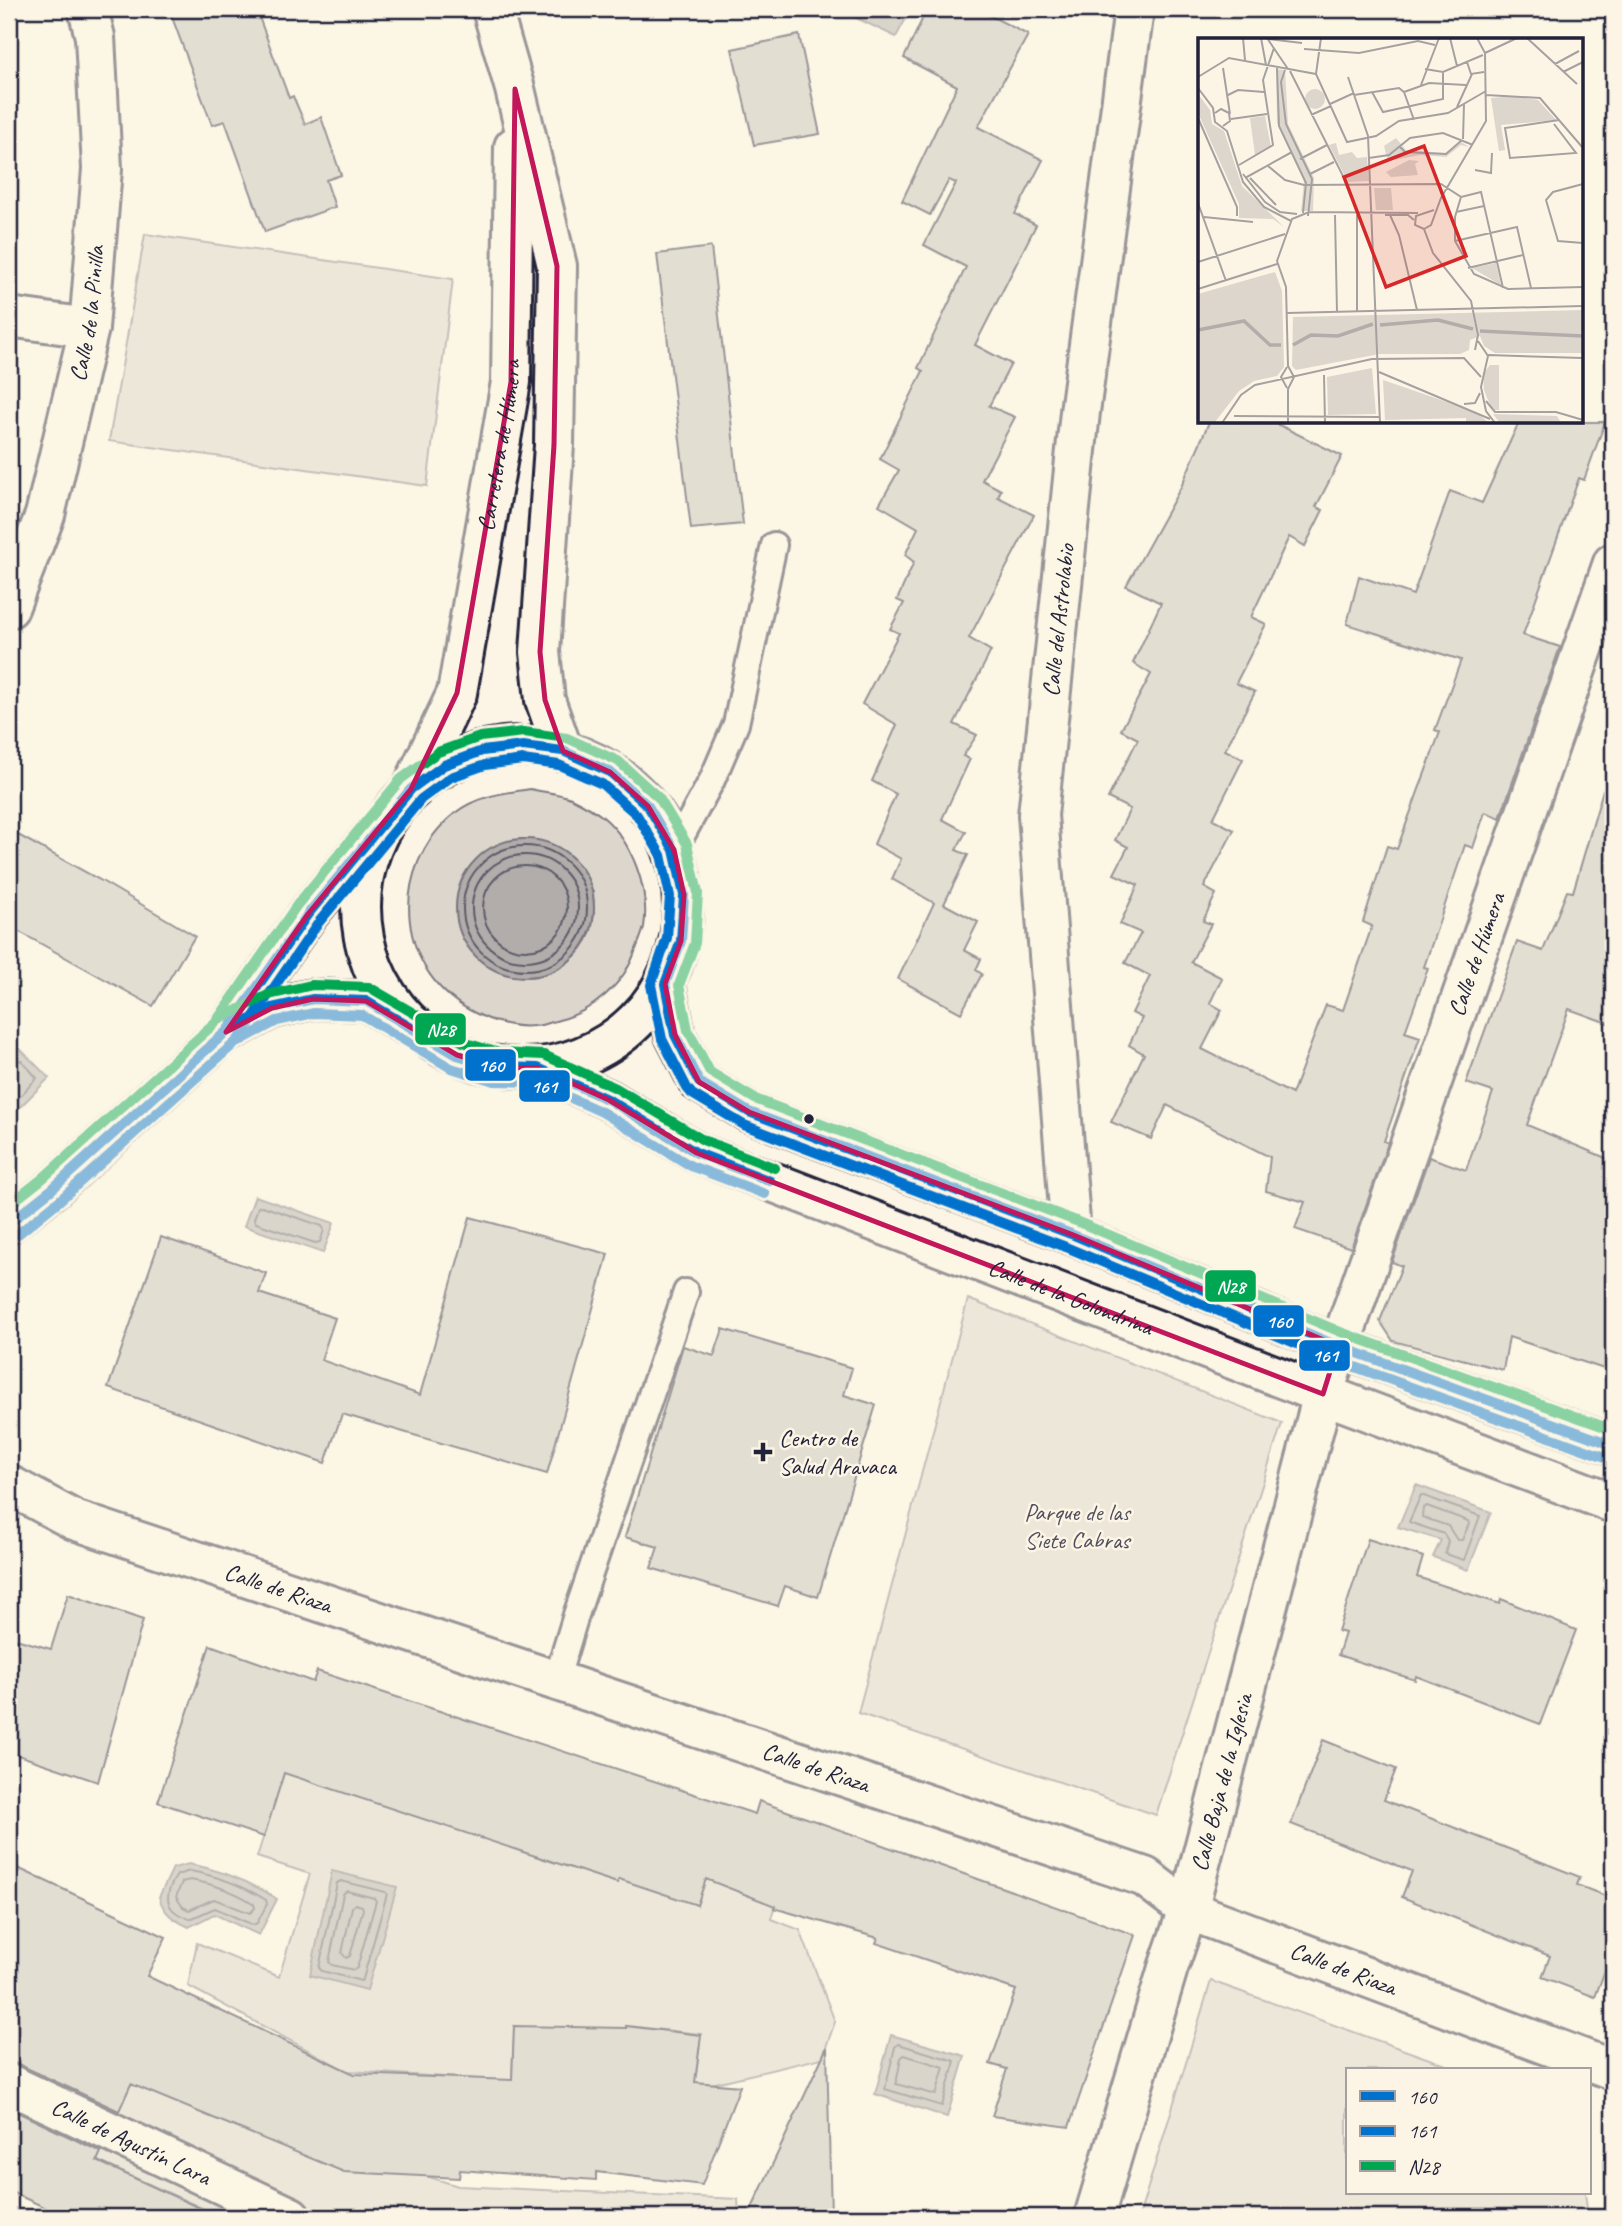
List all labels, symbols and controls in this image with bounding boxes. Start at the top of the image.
inset map [1198,38,1584,424]
street label: Calle de la Pinilla [62,243,111,384]
street label: Carretera de Húmera [470,359,527,533]
street label: Calle del Astrolabio [1035,541,1081,698]
street label: Calle de Húmera [1441,888,1512,1020]
line badge: N28 [414,1012,467,1046]
text: N28 [427,1018,458,1042]
line badge: 160 [464,1048,517,1082]
text: 160 [478,1054,506,1078]
line badge: 161 [518,1069,571,1103]
text: 161 [531,1075,559,1099]
unlabelled marker [802,1112,816,1126]
street label: Calle de la Golondrina [984,1252,1158,1343]
line badge: N28 [1204,1269,1257,1303]
text: N28 [1217,1275,1248,1299]
line badge: 160 [1252,1304,1305,1338]
text: 160 [1266,1310,1294,1334]
line badge: 161 [1298,1339,1351,1372]
text: 161 [1312,1344,1340,1368]
place label: Centro de Salud Aravaca [779,1423,897,1481]
marker: Centro de Salud Aravaca [753,1442,773,1462]
park label: Parque de las Siete Cabras [1024,1497,1132,1555]
street label: Calle de Riaza [221,1556,338,1621]
street label: Calle Baja de la Iglesia [1184,1688,1260,1874]
street label: Calle de Riaza [759,1736,876,1800]
street label: Calle de Riaza [1286,1935,1403,2003]
legend [1346,2068,1590,2194]
text: 160 [1408,2084,1438,2110]
street label: Calle de Agustín Lara [47,2091,217,2193]
text: 161 [1408,2118,1438,2144]
text: N28 [1408,2154,1442,2180]

